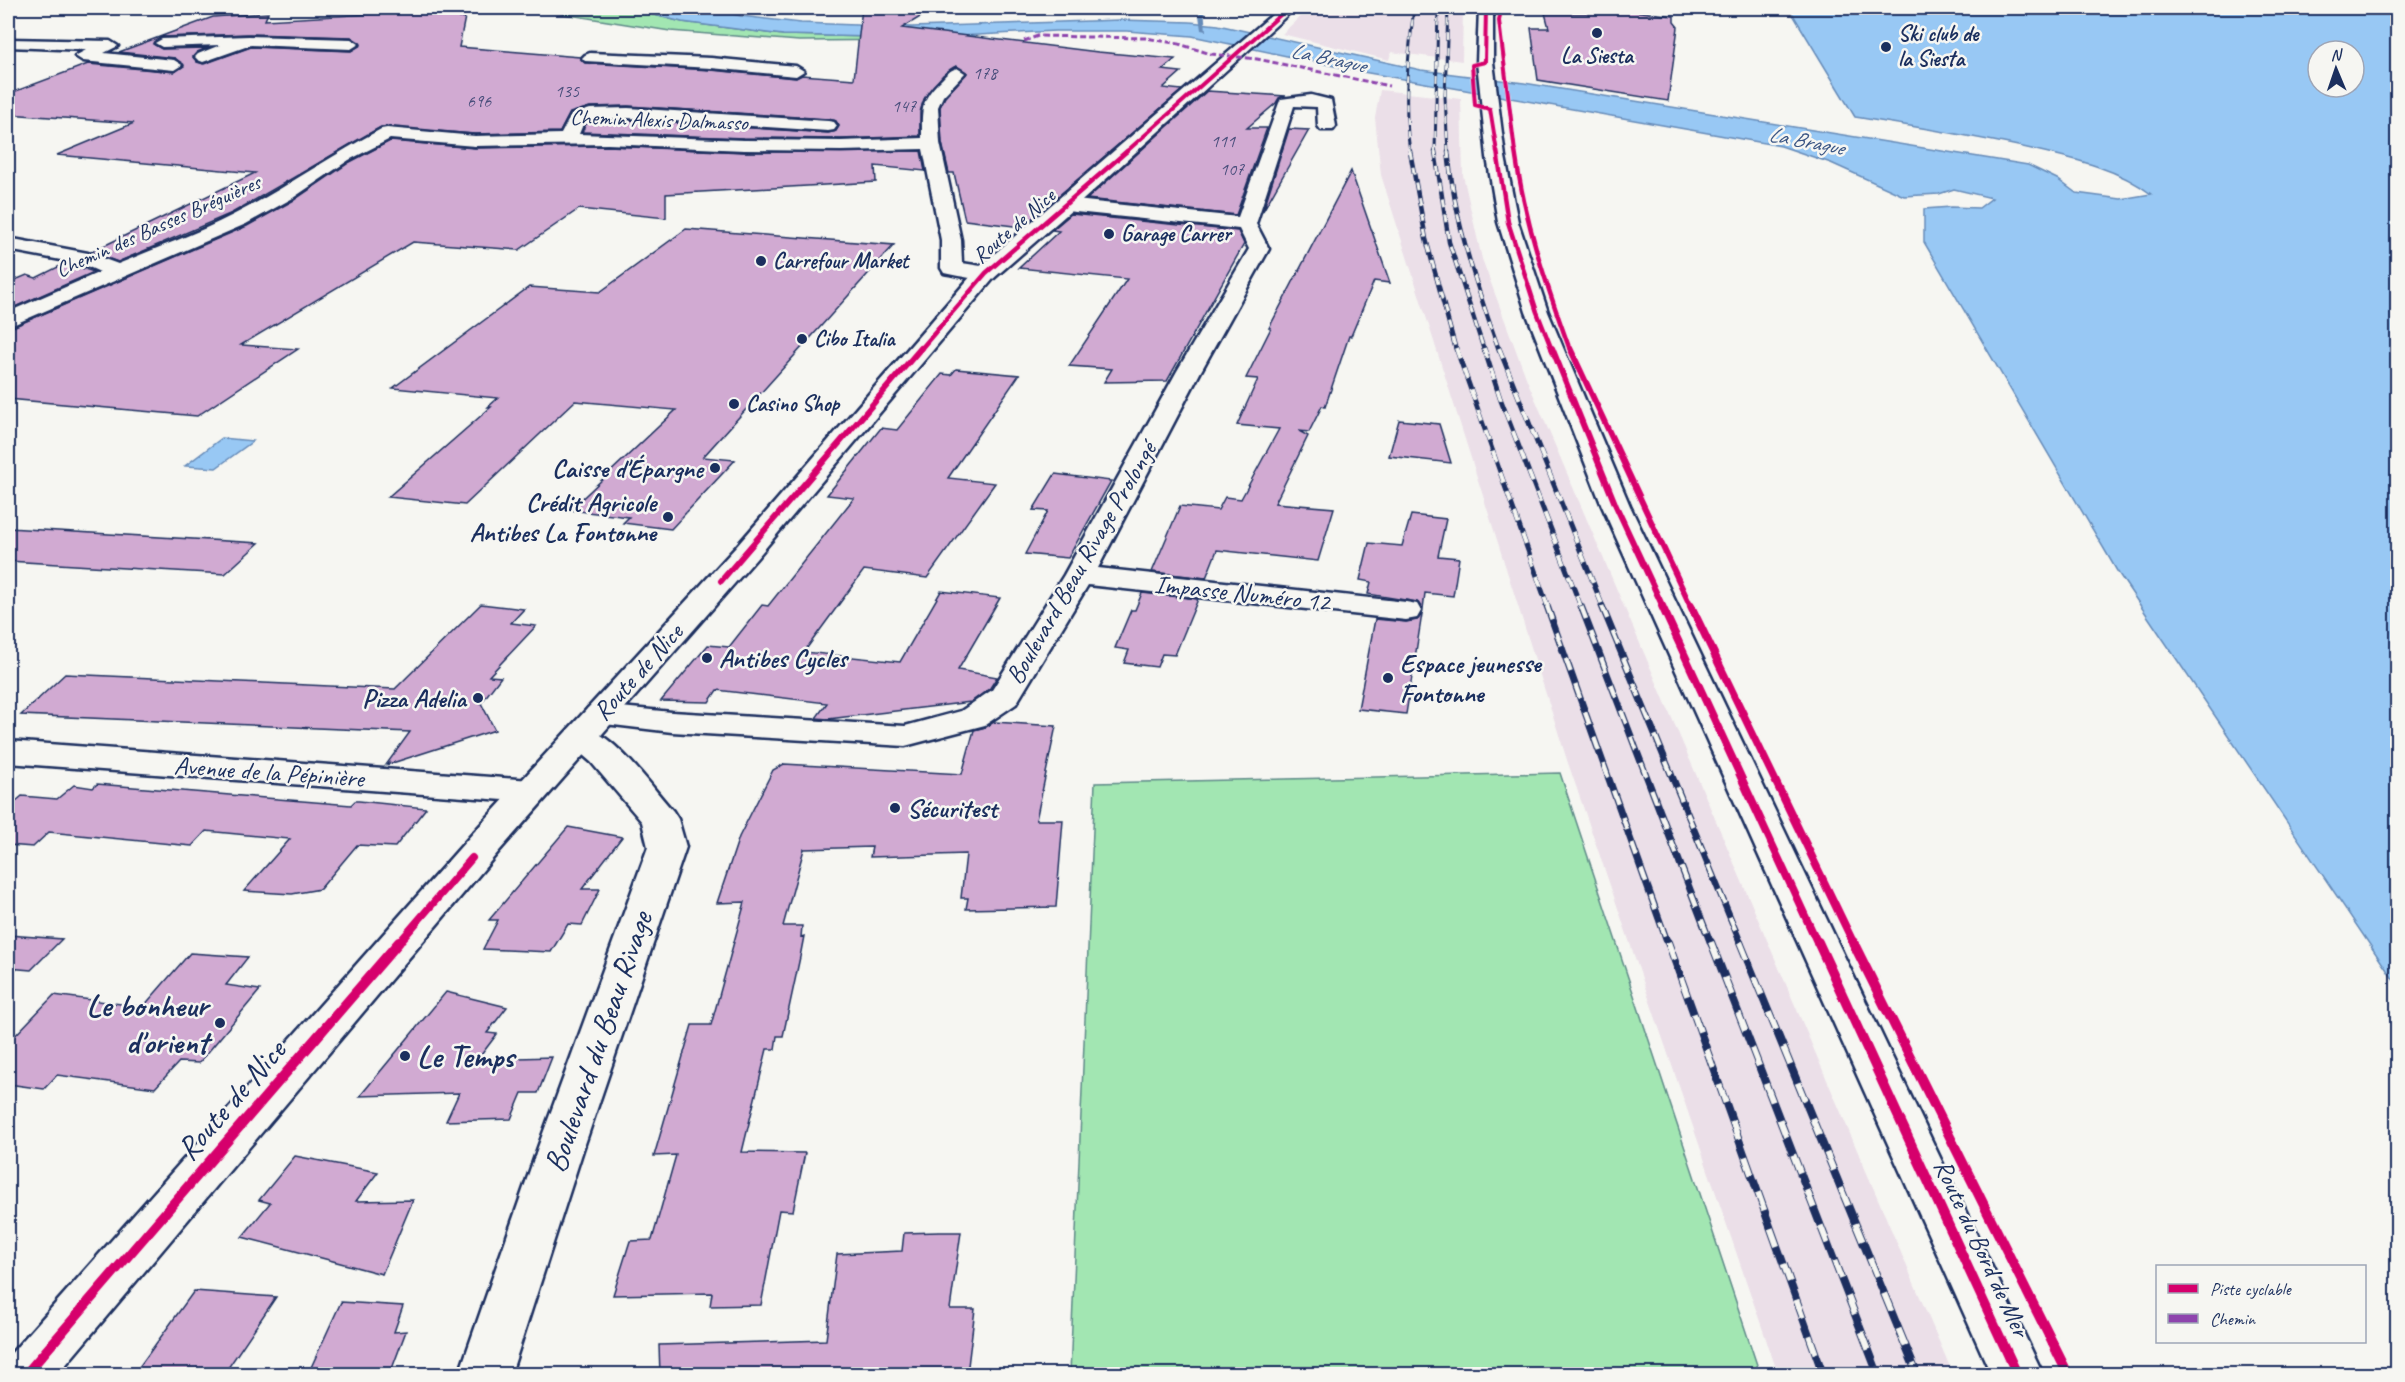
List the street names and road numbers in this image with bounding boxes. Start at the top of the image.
street label: Chemin Alexis Dalmasso [570,103,749,137]
street label: Chemin des Basses Bréguières [51,168,266,284]
street label: Route de Nice [967,181,1063,270]
street label: Boulevard Beau Rivage Prolongé [998,433,1166,690]
street label: Impasse Numéro 12 [1153,567,1334,619]
street label: Route de Nice [586,615,691,727]
street label: Avenue de la Pépinière [173,749,368,795]
street label: Boulevard du Beau Rivage [534,904,663,1178]
street label: Route de Nice [167,1029,296,1169]
street label: Route du Bord de Mer [1926,1154,2039,1344]

